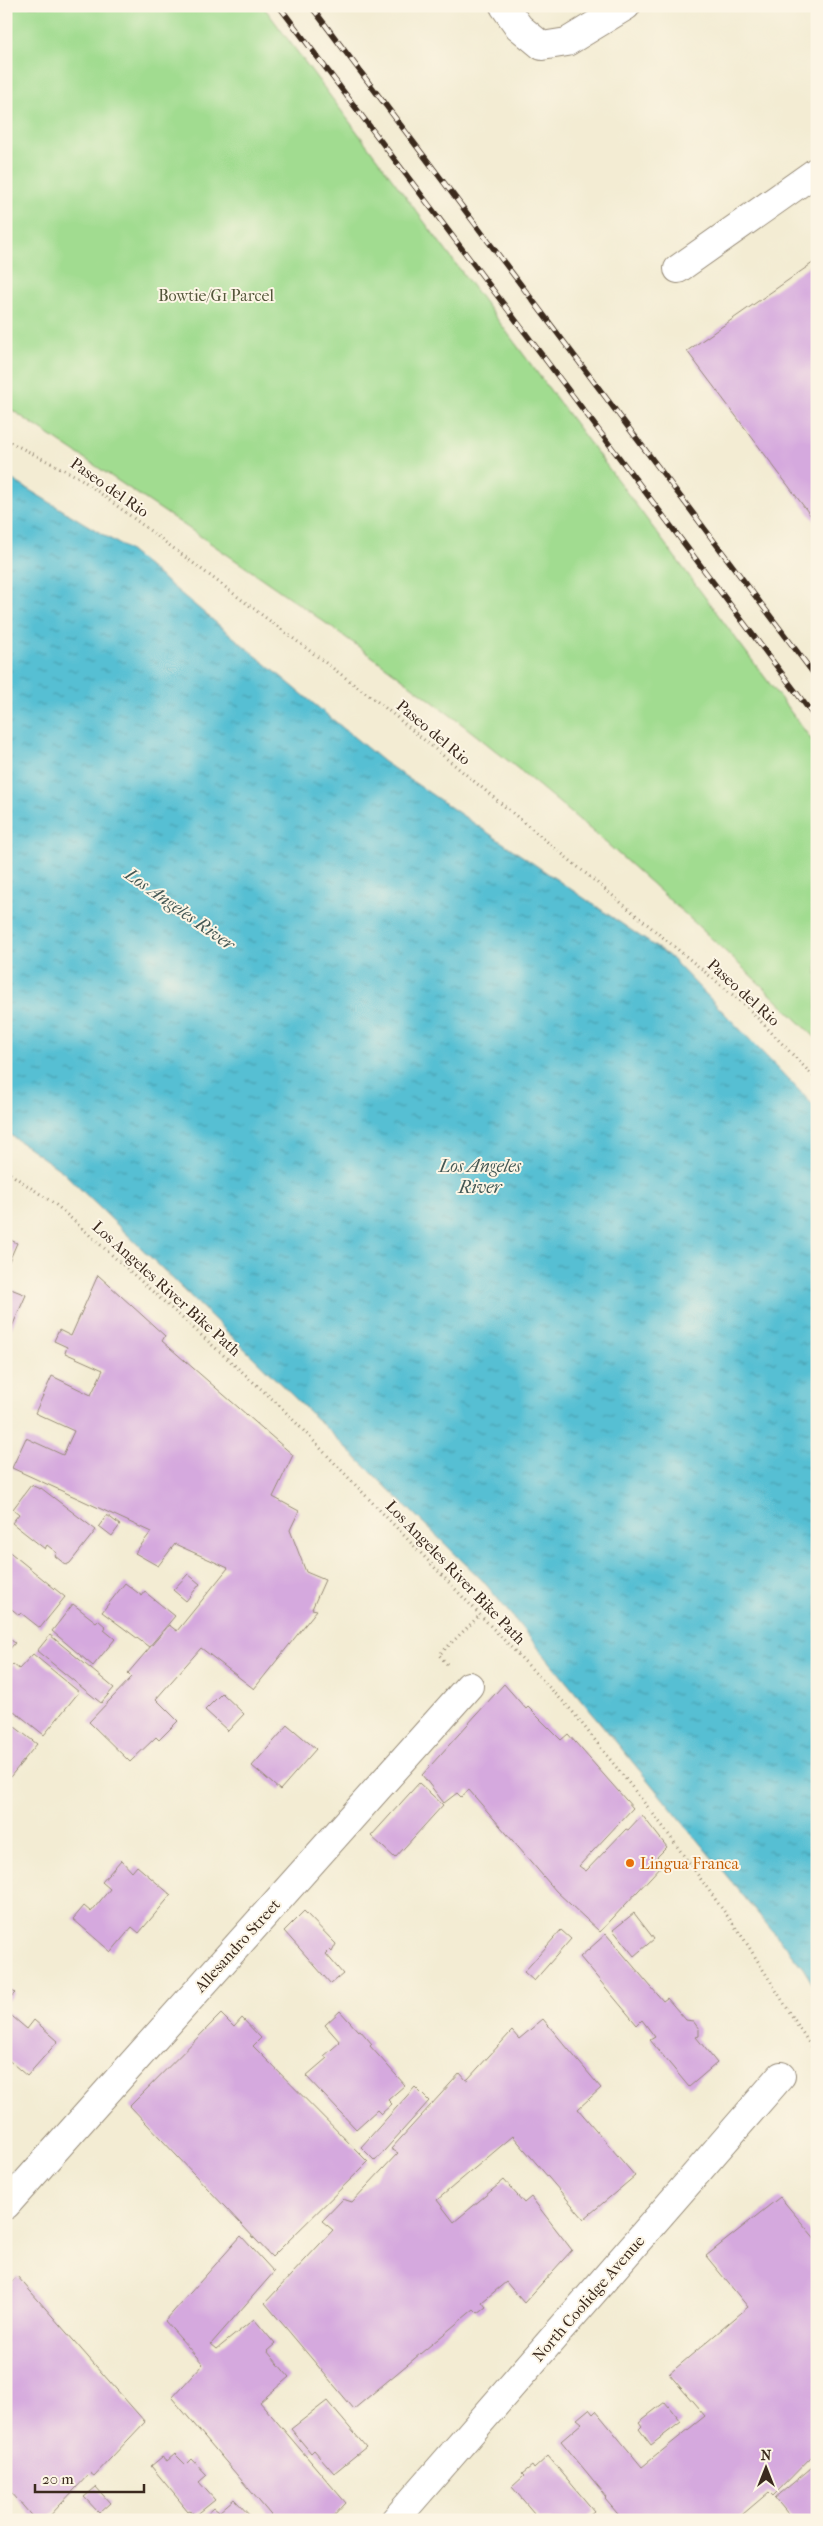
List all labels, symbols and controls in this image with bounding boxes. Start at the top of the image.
park label: Bowtie/G1 Parcel [158,286,274,305]
street label: Paseo del Rio [67,454,152,521]
street label: Paseo del Rio [393,696,475,769]
water label: Los Angeles River [119,863,240,956]
street label: Paseo del Rio [703,955,784,1030]
water label: Los Angeles River [437,1156,521,1198]
street label: Los Angeles River Bike Path [89,1217,245,1360]
street label: Los Angeles River Bike Path [382,1496,529,1648]
place label: Lingua Franca [640,1854,739,1873]
marker: Lingua Franca [624,1857,636,1869]
street label: Allesandro Street [190,1895,284,1997]
street label: North Coolidge Avenue [528,2231,648,2365]
north arrow [740,2444,790,2494]
text: N [761,2447,772,2464]
scale bar [35,2461,144,2493]
text: 20 m [42,2470,74,2488]

